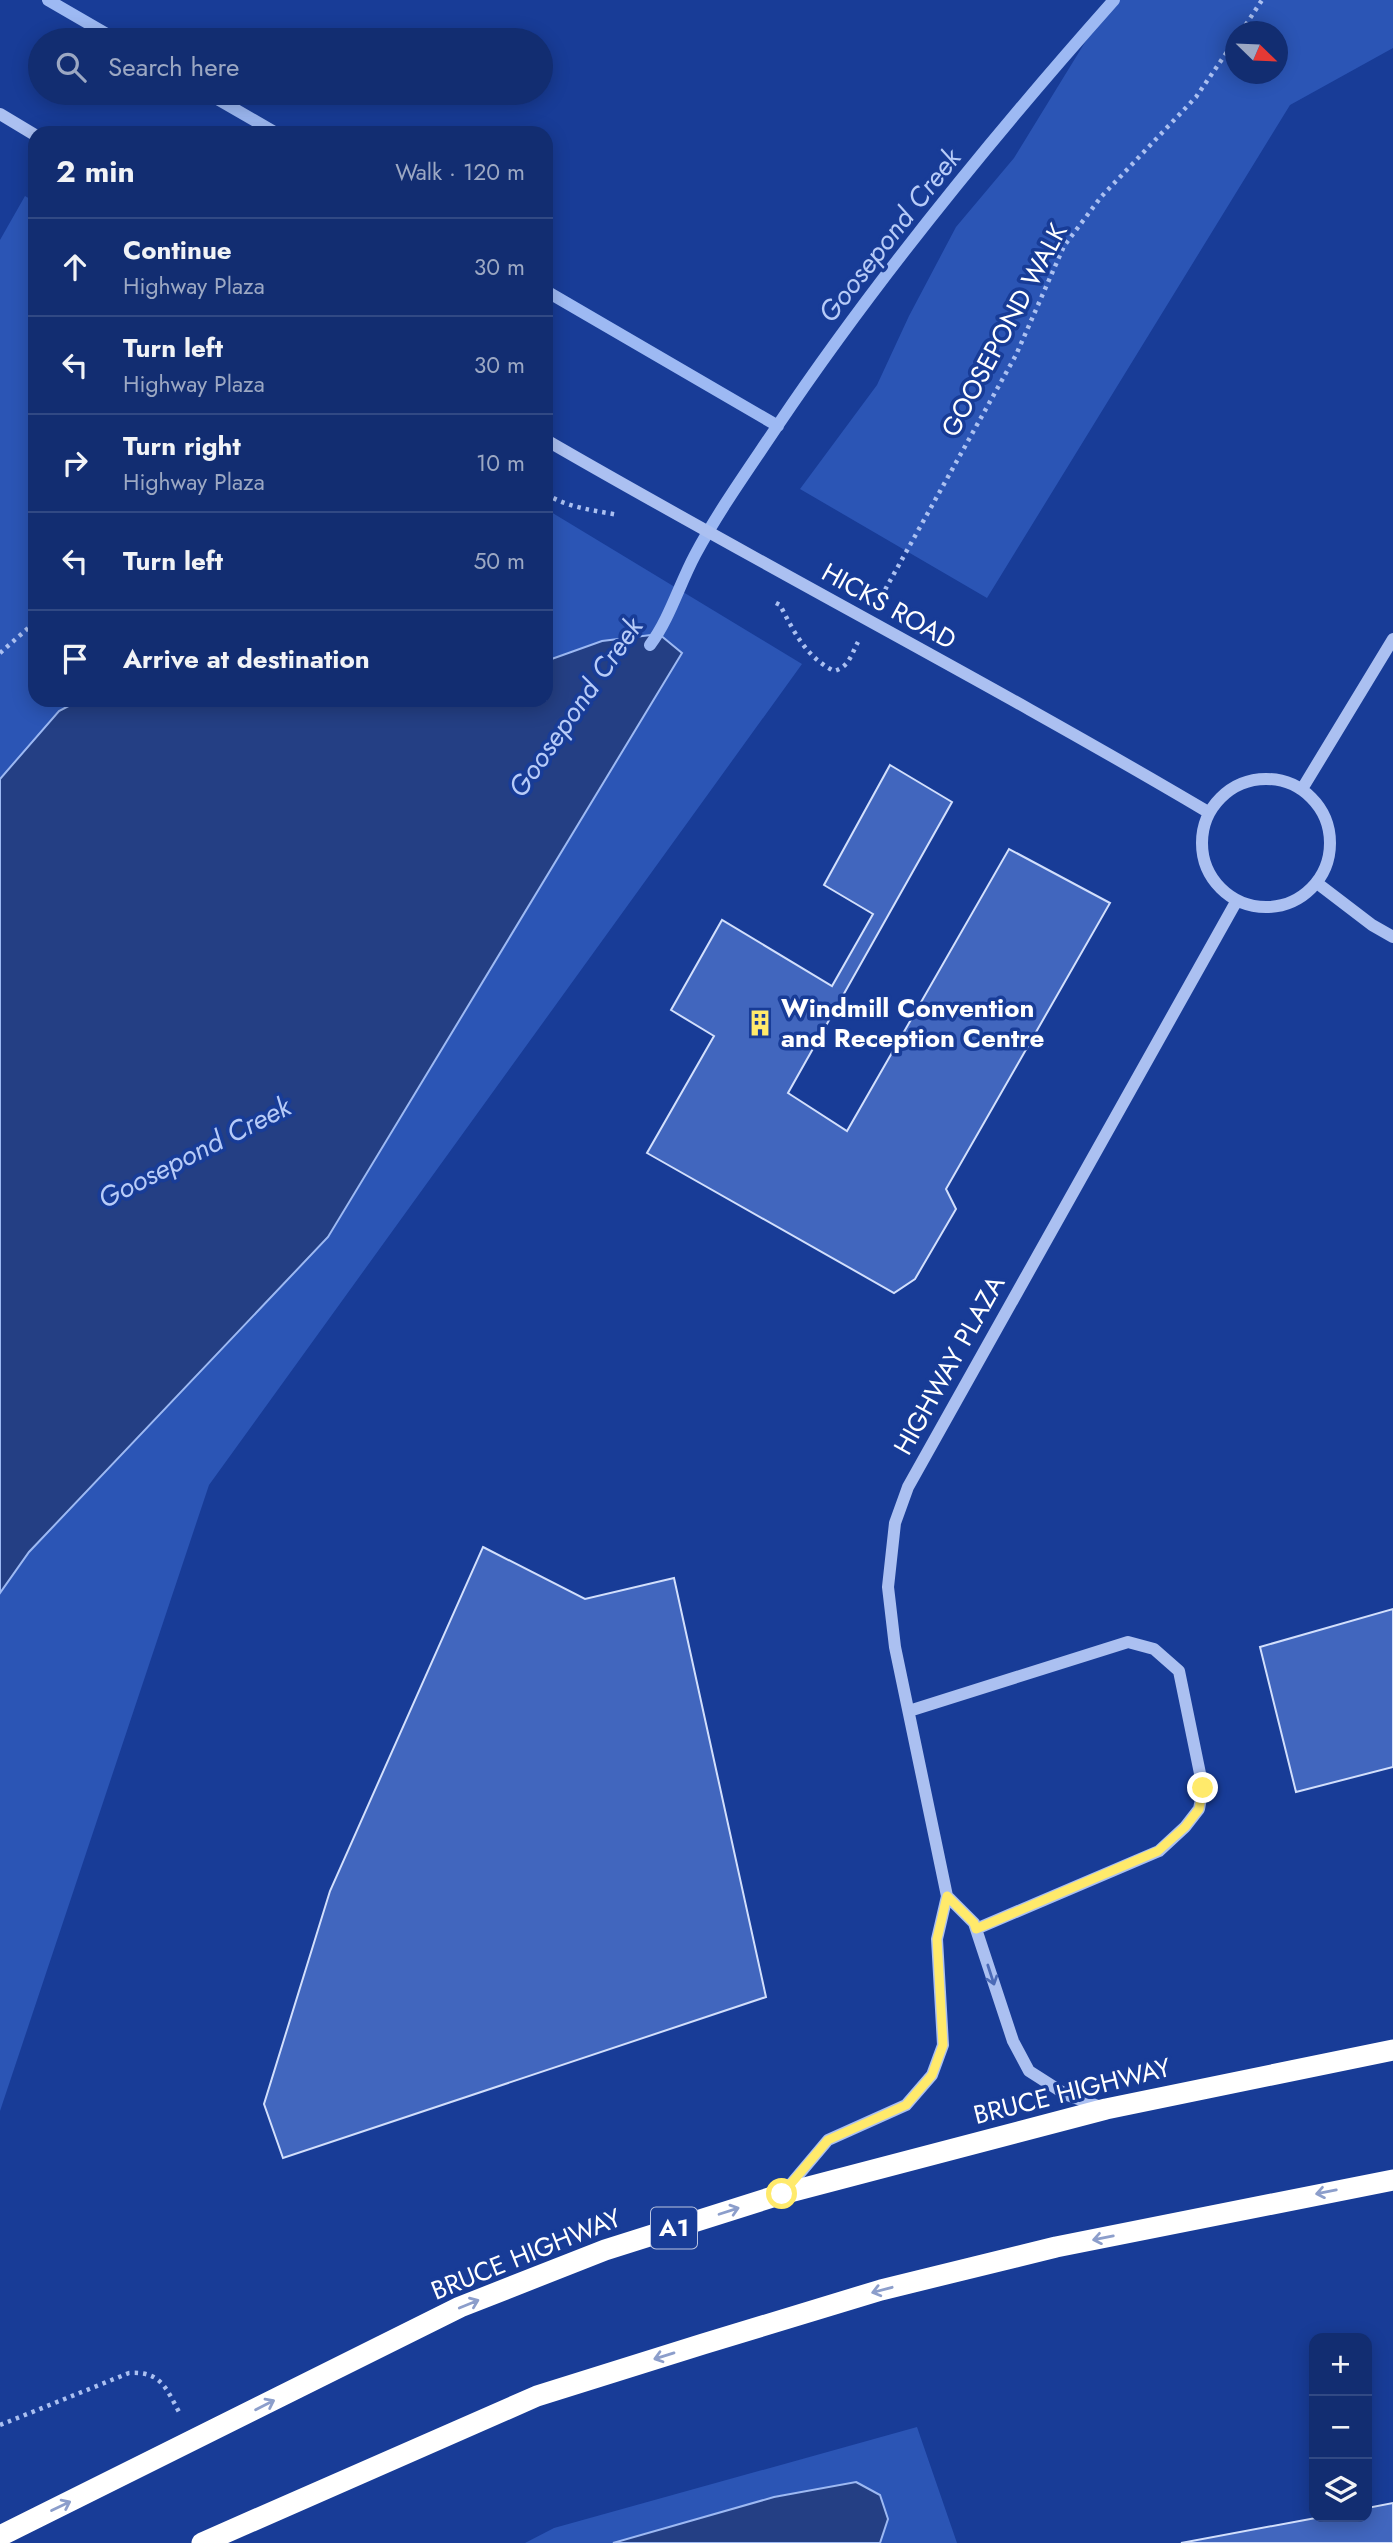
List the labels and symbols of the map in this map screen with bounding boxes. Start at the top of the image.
north arrow [1225,21,1288,84]
water label: Goosepond Creek [808,138,971,331]
street label: GOOSEPOND WALK [932,216,1077,444]
street label: HICKS ROAD [815,553,963,659]
water label: Goosepond Creek [498,608,653,806]
place label: Windmill Convention and Reception Centre [781,989,1044,1057]
building icon: Windmill Convention and Reception Centre [745,1008,775,1038]
water label: Goosepond Creek [91,1086,299,1219]
street label: HIGHWAY PLAZA [884,1268,1014,1462]
route end [1187,1772,1218,1803]
one-way arrow [986,1963,998,1985]
street label: BRUCE HIGHWAY [969,2048,1175,2134]
route start [766,2178,797,2209]
one-way arrow [1315,2186,1338,2200]
street label: BRUCE HIGHWAY [425,2198,627,2309]
one-way arrow [718,2203,740,2216]
road number: A1 [651,2208,697,2248]
one-way arrow [1092,2231,1115,2245]
one-way arrow [871,2284,893,2297]
one-way arrow [458,2297,479,2310]
one-way arrow [653,2351,675,2364]
one-way arrow [254,2398,275,2412]
one-way arrow [50,2499,71,2512]

